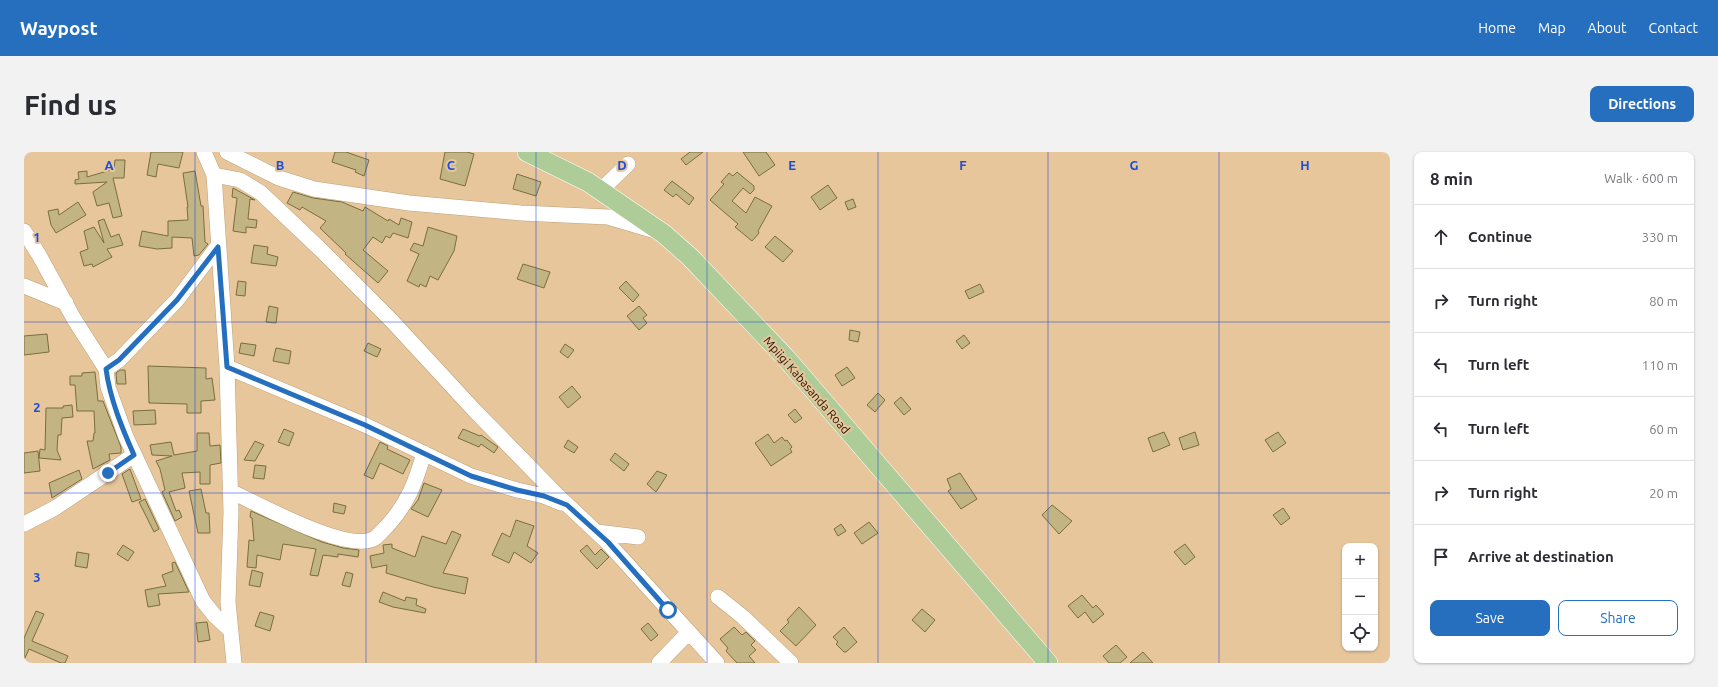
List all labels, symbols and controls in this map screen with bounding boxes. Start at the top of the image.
text: Waypost [20,17,98,39]
text: Home [1478,20,1516,36]
text: Map [1538,20,1566,36]
text: About [1588,20,1627,36]
text: Contact [1649,20,1698,36]
button: Directions [1590,86,1694,122]
text: Find us [24,89,117,120]
text: A [104,158,114,172]
text: B [276,158,285,172]
text: C [447,158,456,172]
text: D [617,158,627,172]
text: E [788,158,796,172]
text: F [959,158,967,172]
text: G [1130,158,1139,172]
text: H [1300,158,1310,172]
text: 8 min [1430,169,1473,188]
text: Walk · 600 m [1604,171,1678,185]
icon: ahead [1430,226,1452,248]
text: Continue [1468,228,1532,245]
text: 1 [33,230,41,244]
text: 330 m [1642,230,1678,244]
icon: right [1430,290,1452,312]
text: Turn right [1468,292,1538,309]
text: 80 m [1649,294,1678,308]
street label: Mpiigi Kabasanda Road [761,334,853,436]
icon: left [1430,354,1452,376]
text: Turn left [1468,356,1529,373]
text: 110 m [1642,358,1678,372]
text: 2 [33,400,41,414]
icon: left [1430,418,1452,440]
text: Turn left [1468,420,1529,437]
text: 60 m [1649,422,1678,436]
route end [99,464,117,482]
icon: right [1430,482,1452,504]
text: Turn right [1468,484,1538,501]
text: 20 m [1649,486,1678,500]
map controls [1342,543,1378,651]
button: + [1342,543,1378,579]
icon: arrive [1430,546,1452,568]
text: Arrive at destination [1468,548,1614,565]
text: 3 [33,570,41,584]
button: − [1342,579,1378,615]
button: Save [1430,600,1550,636]
button: Share [1558,600,1678,636]
route start [659,601,677,619]
button: locate [1342,615,1378,651]

